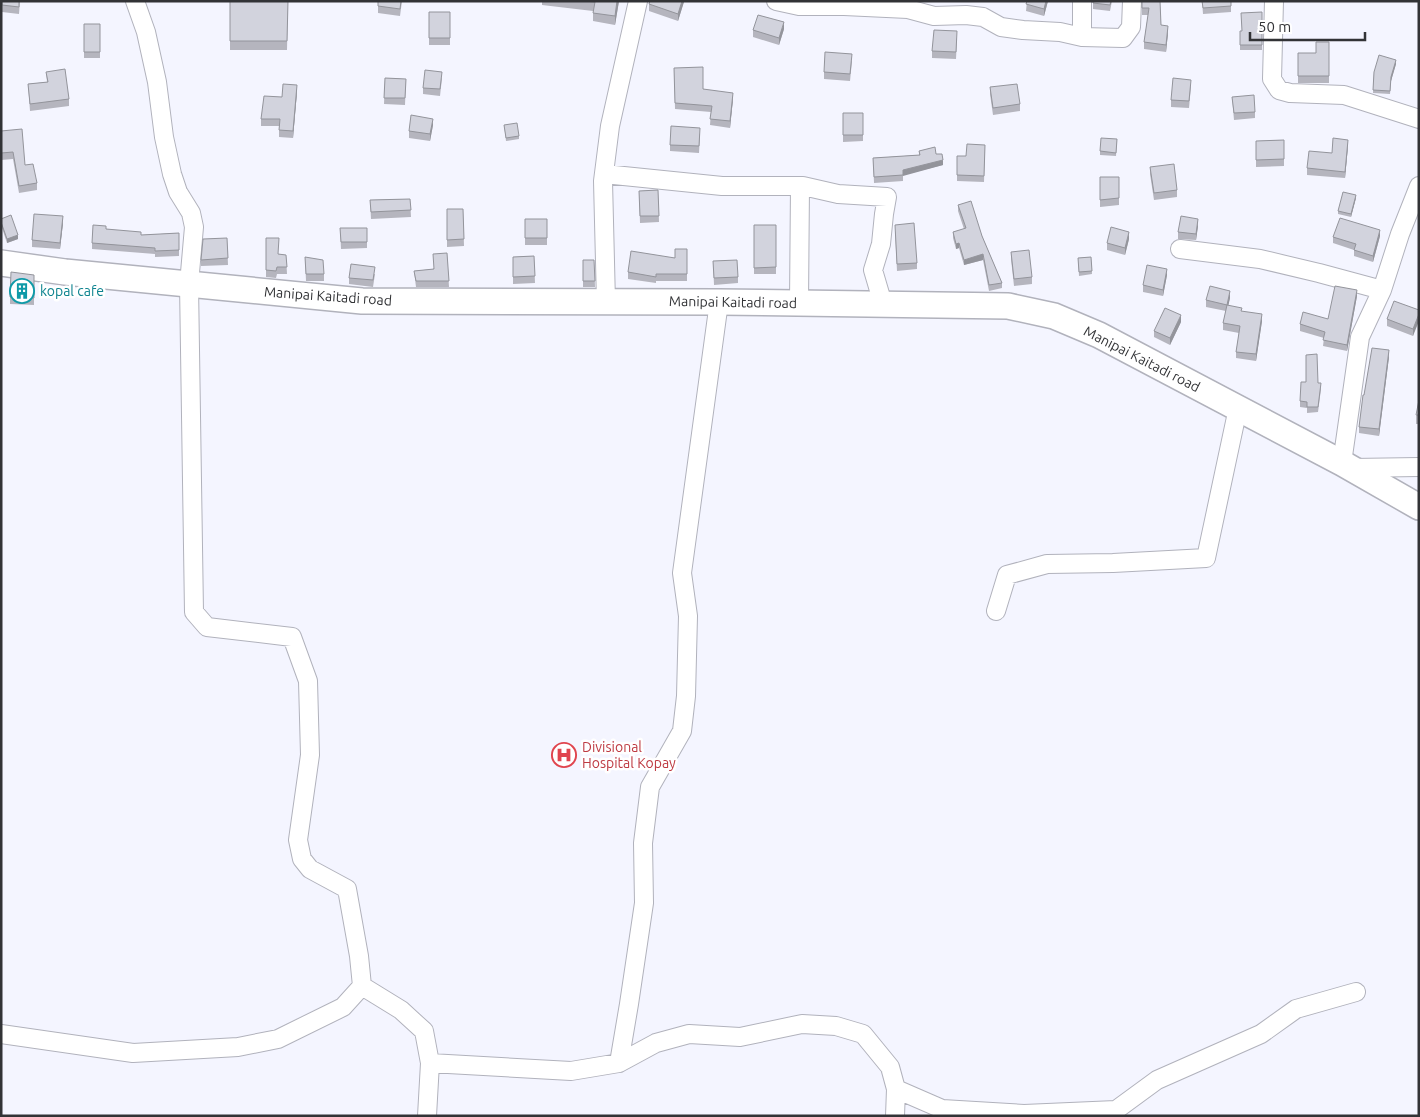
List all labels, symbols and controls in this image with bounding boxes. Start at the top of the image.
scale bar [1250,10,1365,42]
text: 50 m [1258,18,1291,35]
building icon: kopal cafe [9,278,35,304]
place label: kopal cafe [40,283,104,299]
street label: Manipai Kaitadi road [263,284,393,308]
street label: Manipai Kaitadi road [669,293,797,311]
street label: Manipai Kaitadi road [1081,323,1203,395]
place label: Divisional Hospital Kopay [582,739,676,771]
hospital icon: Divisional Hospital Kopay [551,742,577,768]

